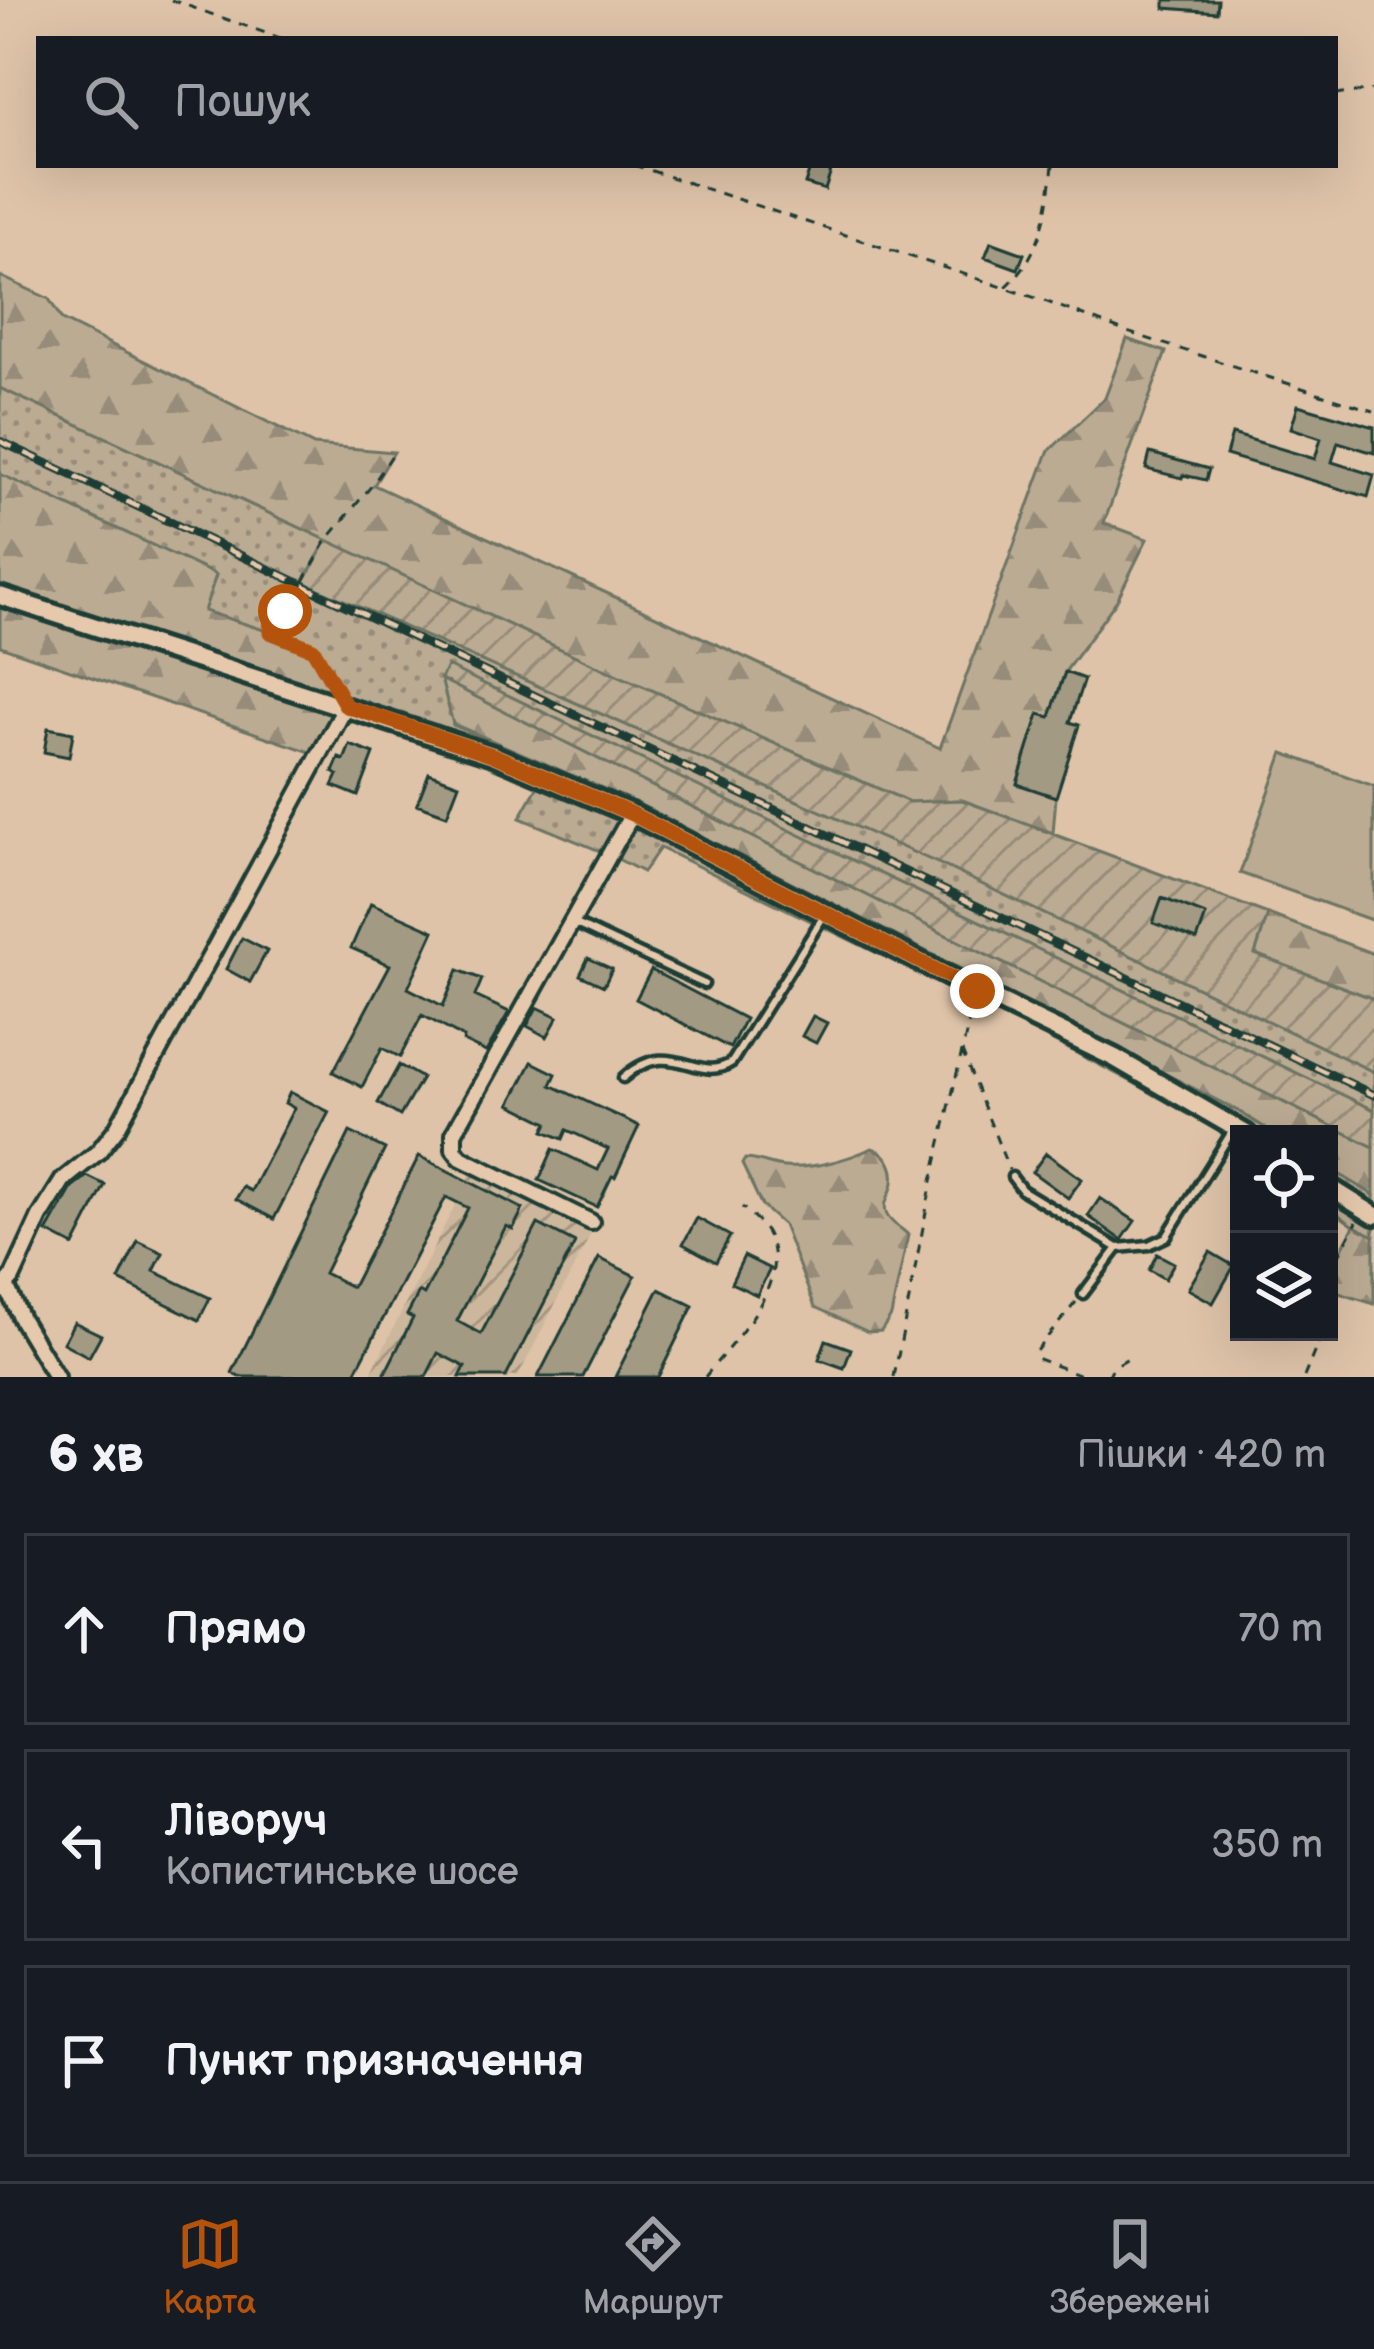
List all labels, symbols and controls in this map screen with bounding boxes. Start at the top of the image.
search box [36,36,1338,168]
icon: search [78,69,144,135]
text: Пошук [174,75,311,130]
route start [258,584,312,638]
route end [950,964,1004,1018]
map controls [1230,1125,1338,1341]
button: locate [1230,1125,1338,1233]
button: layers [1230,1233,1338,1341]
text: 6 хв [48,1425,144,1486]
text: Пішки · 420 m [1077,1432,1326,1479]
icon: ahead [51,1596,117,1662]
text: Прямо [165,1602,306,1657]
text: 70 m [1238,1606,1323,1653]
text: Ліворуч [165,1794,328,1849]
icon: left [51,1812,117,1878]
text: 350 m [1211,1822,1323,1869]
text: Копистинське шосе [165,1849,519,1896]
icon: arrive [51,2028,117,2094]
text: Пункт призначення [165,2034,584,2089]
tab: Карта [163,2211,256,2323]
tab: Маршрут [583,2211,723,2323]
tab: Збережені [1050,2211,1211,2323]

